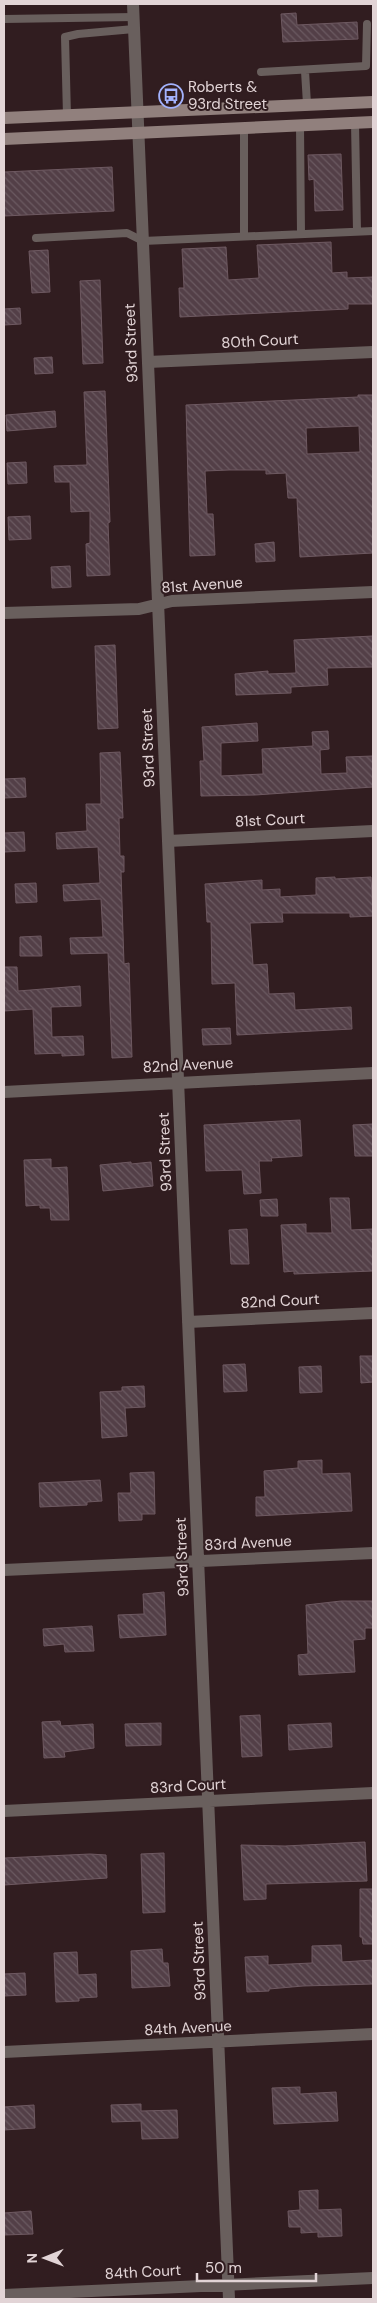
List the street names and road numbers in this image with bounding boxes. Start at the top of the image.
street label: 93rd Street [120,303,142,383]
street label: 80th Court [221,329,299,353]
street label: 81st Avenue [161,572,243,598]
street label: 93rd Street [137,708,159,788]
street label: 81st Court [234,808,306,832]
street label: 82nd Avenue [142,1053,234,1077]
street label: 93rd Street [154,1112,176,1192]
street label: 82nd Court [240,1289,320,1313]
street label: 93rd Street [171,1517,193,1597]
street label: 83rd Avenue [204,1531,292,1555]
street label: 83rd Court [149,1774,227,1798]
street label: 93rd Street [188,1921,210,2001]
street label: 84th Avenue [144,2016,232,2040]
street label: 84th Court [104,2260,182,2284]

